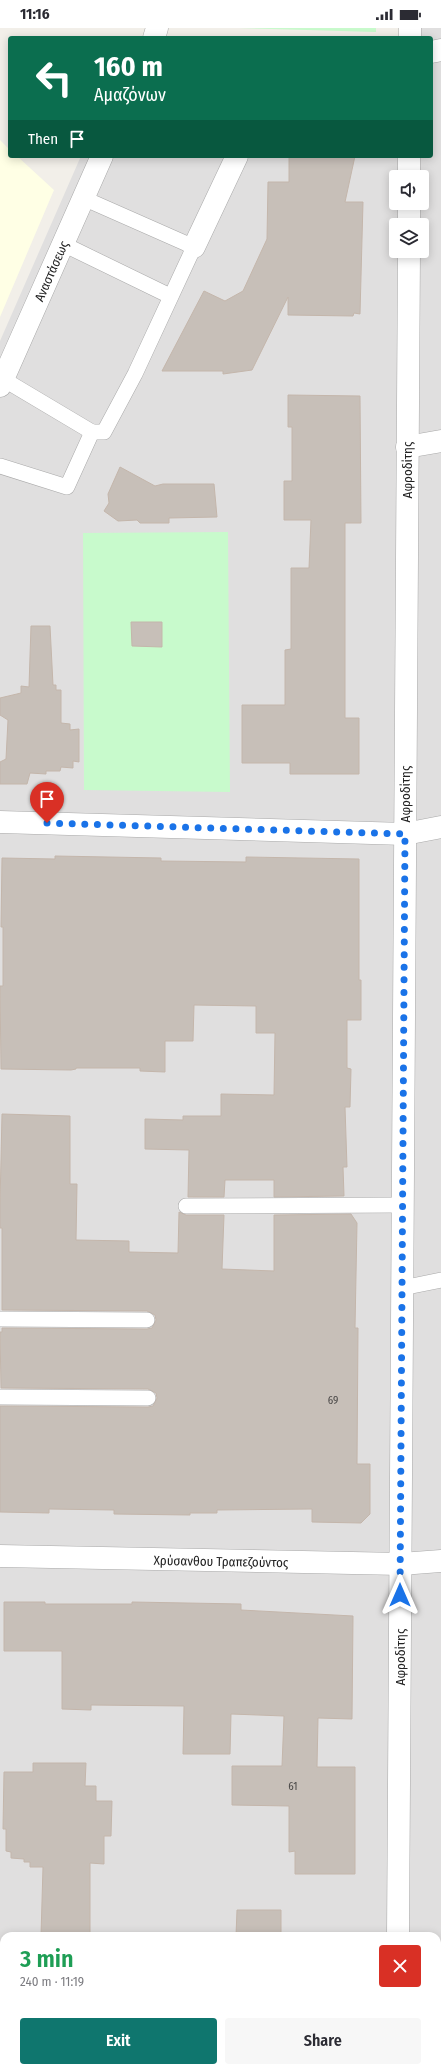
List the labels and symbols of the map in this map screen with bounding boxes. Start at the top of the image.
street label: Αναστάσεως [31,238,72,304]
street label: Αφροδίτης [400,441,415,498]
street label: Αφροδίτης [398,765,413,822]
pin [30,782,64,823]
house number: 69 [328,1394,338,1407]
street label: Χρύσανθου Τραπεζούντος [153,1553,289,1570]
position arrow [379,1574,421,1616]
street label: Αφροδίτης [393,1628,408,1685]
house number: 61 [288,1780,298,1793]

